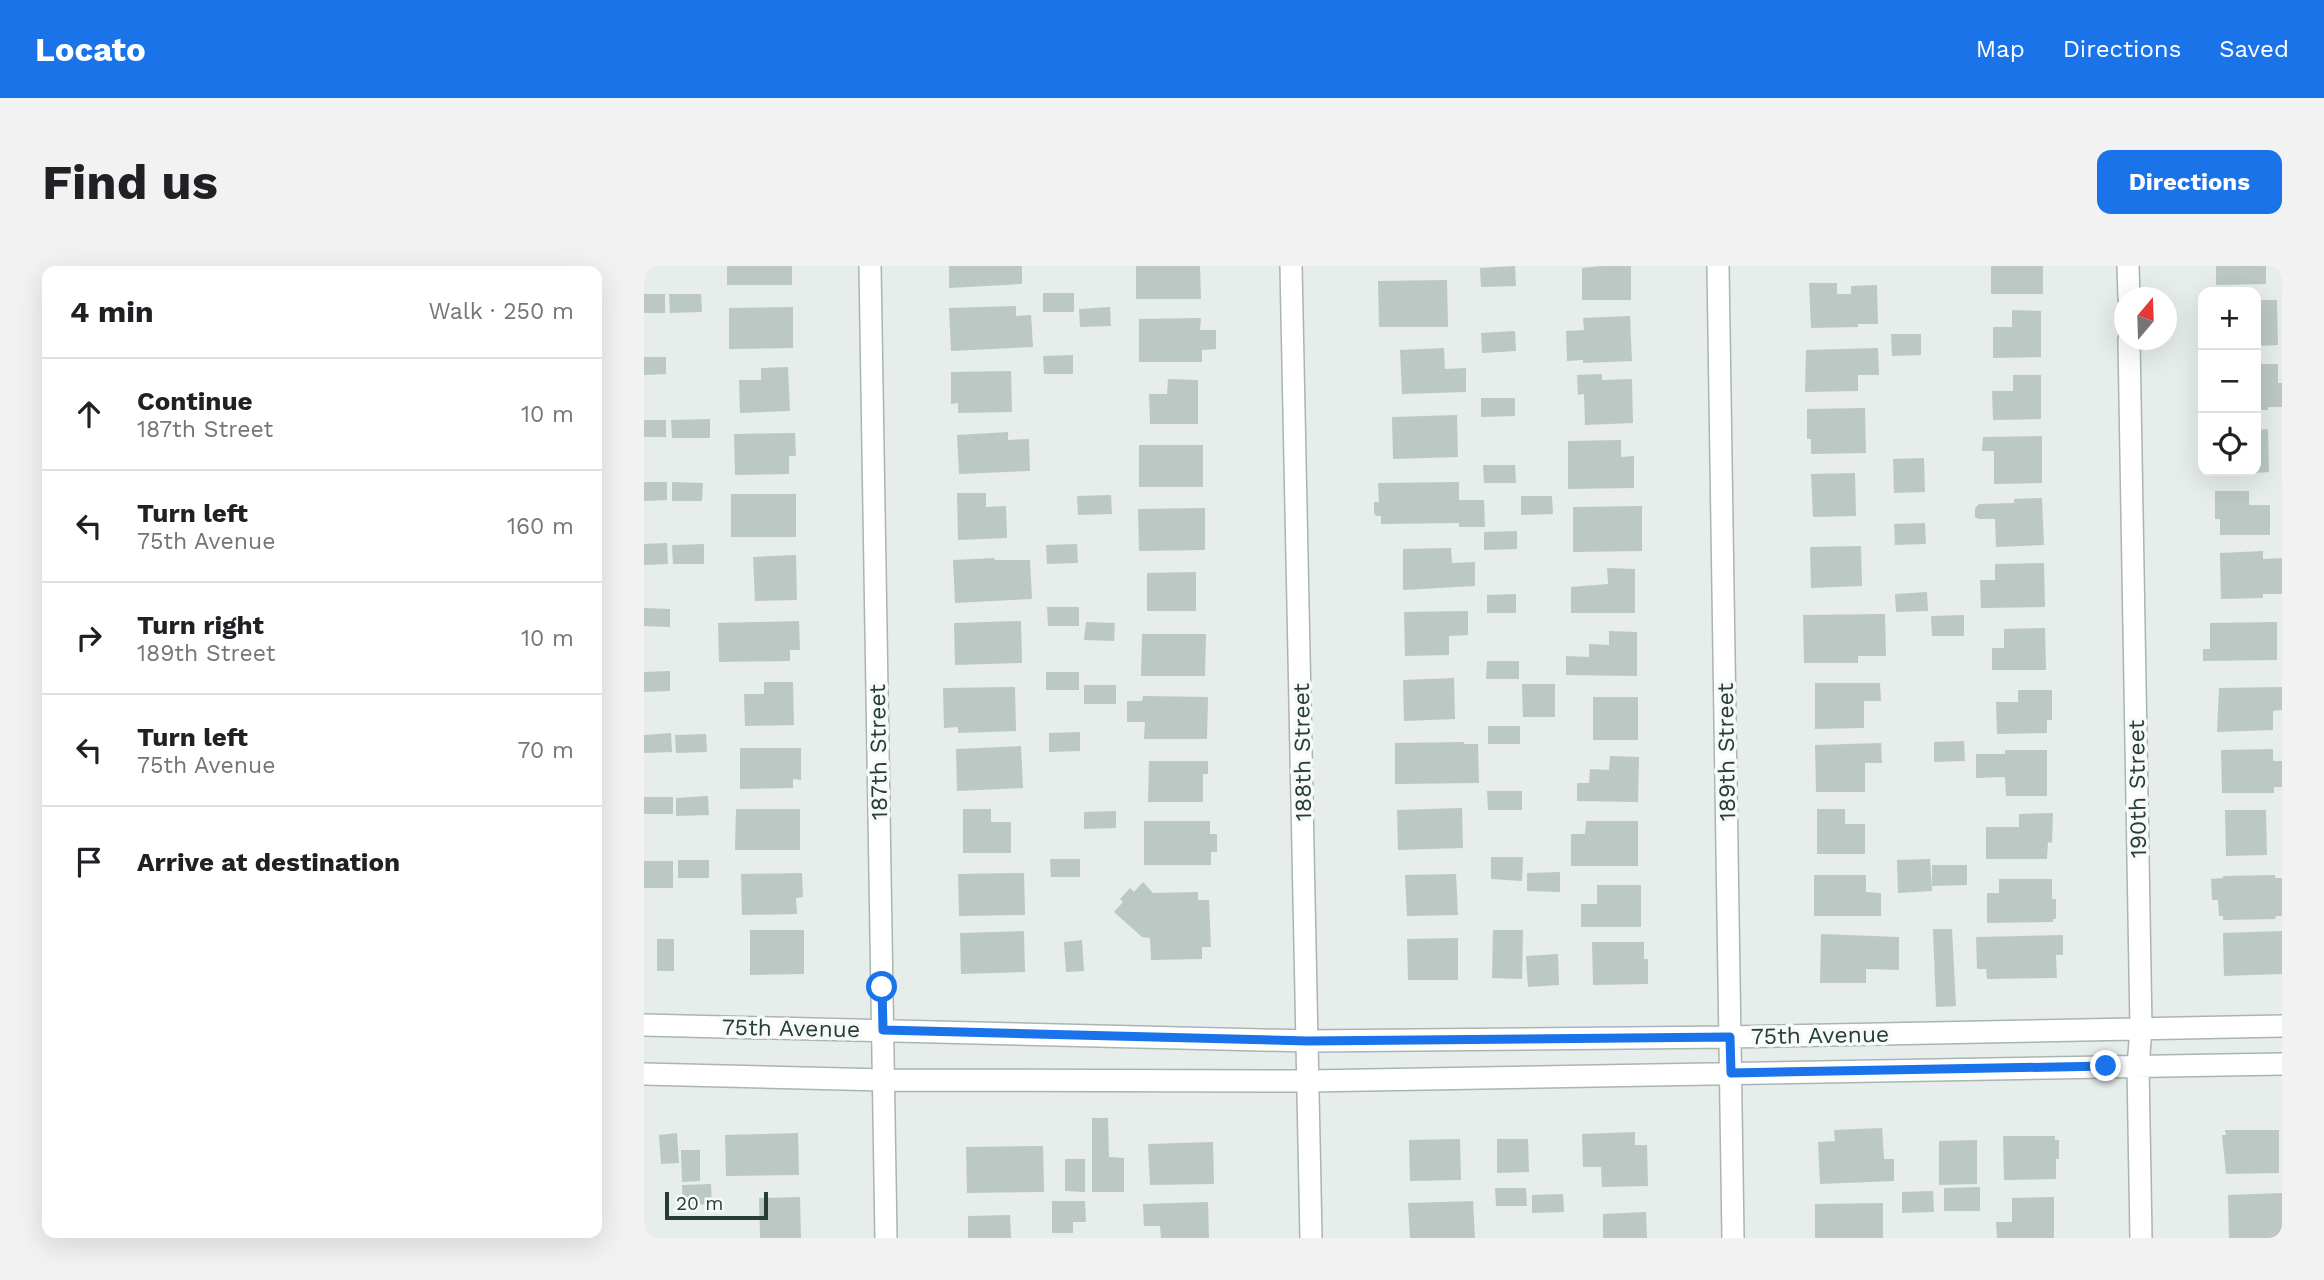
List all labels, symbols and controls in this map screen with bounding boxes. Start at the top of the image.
text: Locato [35,30,146,69]
text: Map [1976,35,2025,63]
text: Directions [2063,35,2181,63]
text: Saved [2219,35,2289,63]
button: Directions [2097,150,2282,214]
text: Find us [42,153,218,211]
north arrow [2114,287,2177,350]
map controls [2198,287,2261,476]
button: + [2198,287,2261,350]
text: 4 min [70,294,154,329]
text: Walk · 250 m [428,298,574,325]
button: − [2198,350,2261,413]
text: Continue [137,386,253,416]
icon: ahead [70,395,108,433]
text: 10 m [521,401,574,428]
button: locate [2198,413,2261,476]
text: 187th Street [137,416,273,443]
text: Turn left [137,498,248,528]
icon: left [70,507,108,545]
text: 160 m [507,513,574,540]
text: 75th Avenue [137,528,275,555]
text: Turn right [137,610,264,640]
icon: right [70,619,108,657]
text: 10 m [521,625,574,652]
text: 189th Street [137,640,275,667]
street label: 188th Street [1288,682,1317,821]
street label: 189th Street [1712,682,1741,821]
street label: 187th Street [864,683,893,820]
street label: 190th Street [2123,719,2152,858]
text: Turn left [137,722,248,752]
icon: left [70,731,108,769]
text: 70 m [517,737,574,764]
text: 75th Avenue [137,752,275,779]
icon: arrive [70,843,108,881]
text: Arrive at destination [137,847,400,877]
route start [866,971,897,1002]
street label: 75th Avenue [722,1014,860,1043]
street label: 75th Avenue [1751,1021,1889,1050]
route end [2090,1050,2121,1081]
scale bar [665,1189,768,1221]
text: 20 m [676,1192,723,1215]

